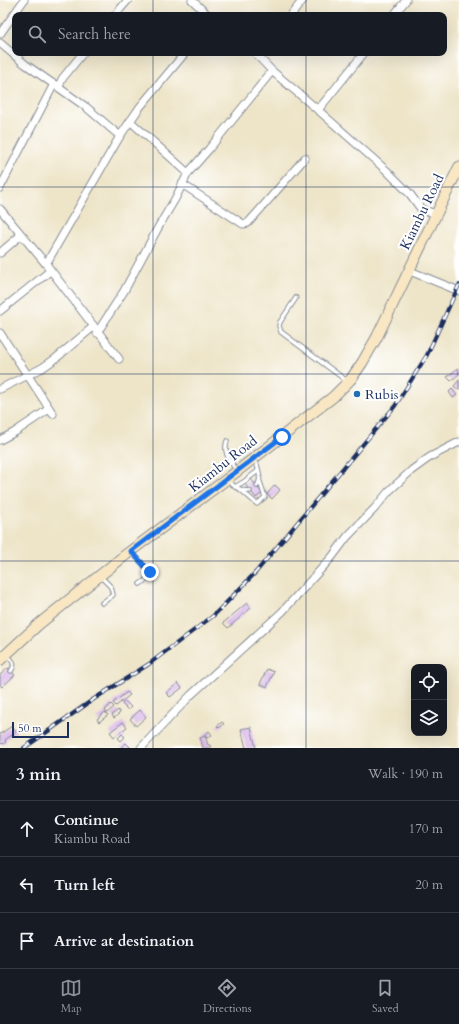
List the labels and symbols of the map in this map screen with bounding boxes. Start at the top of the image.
street label: Kiambu Road [395,171,449,253]
place label: Rubis [365,385,399,404]
marker: Rubis [352,389,362,399]
route start [273,428,291,446]
street label: Kiambu Road [185,431,262,497]
route end [141,563,159,581]
scale bar [12,720,69,739]

